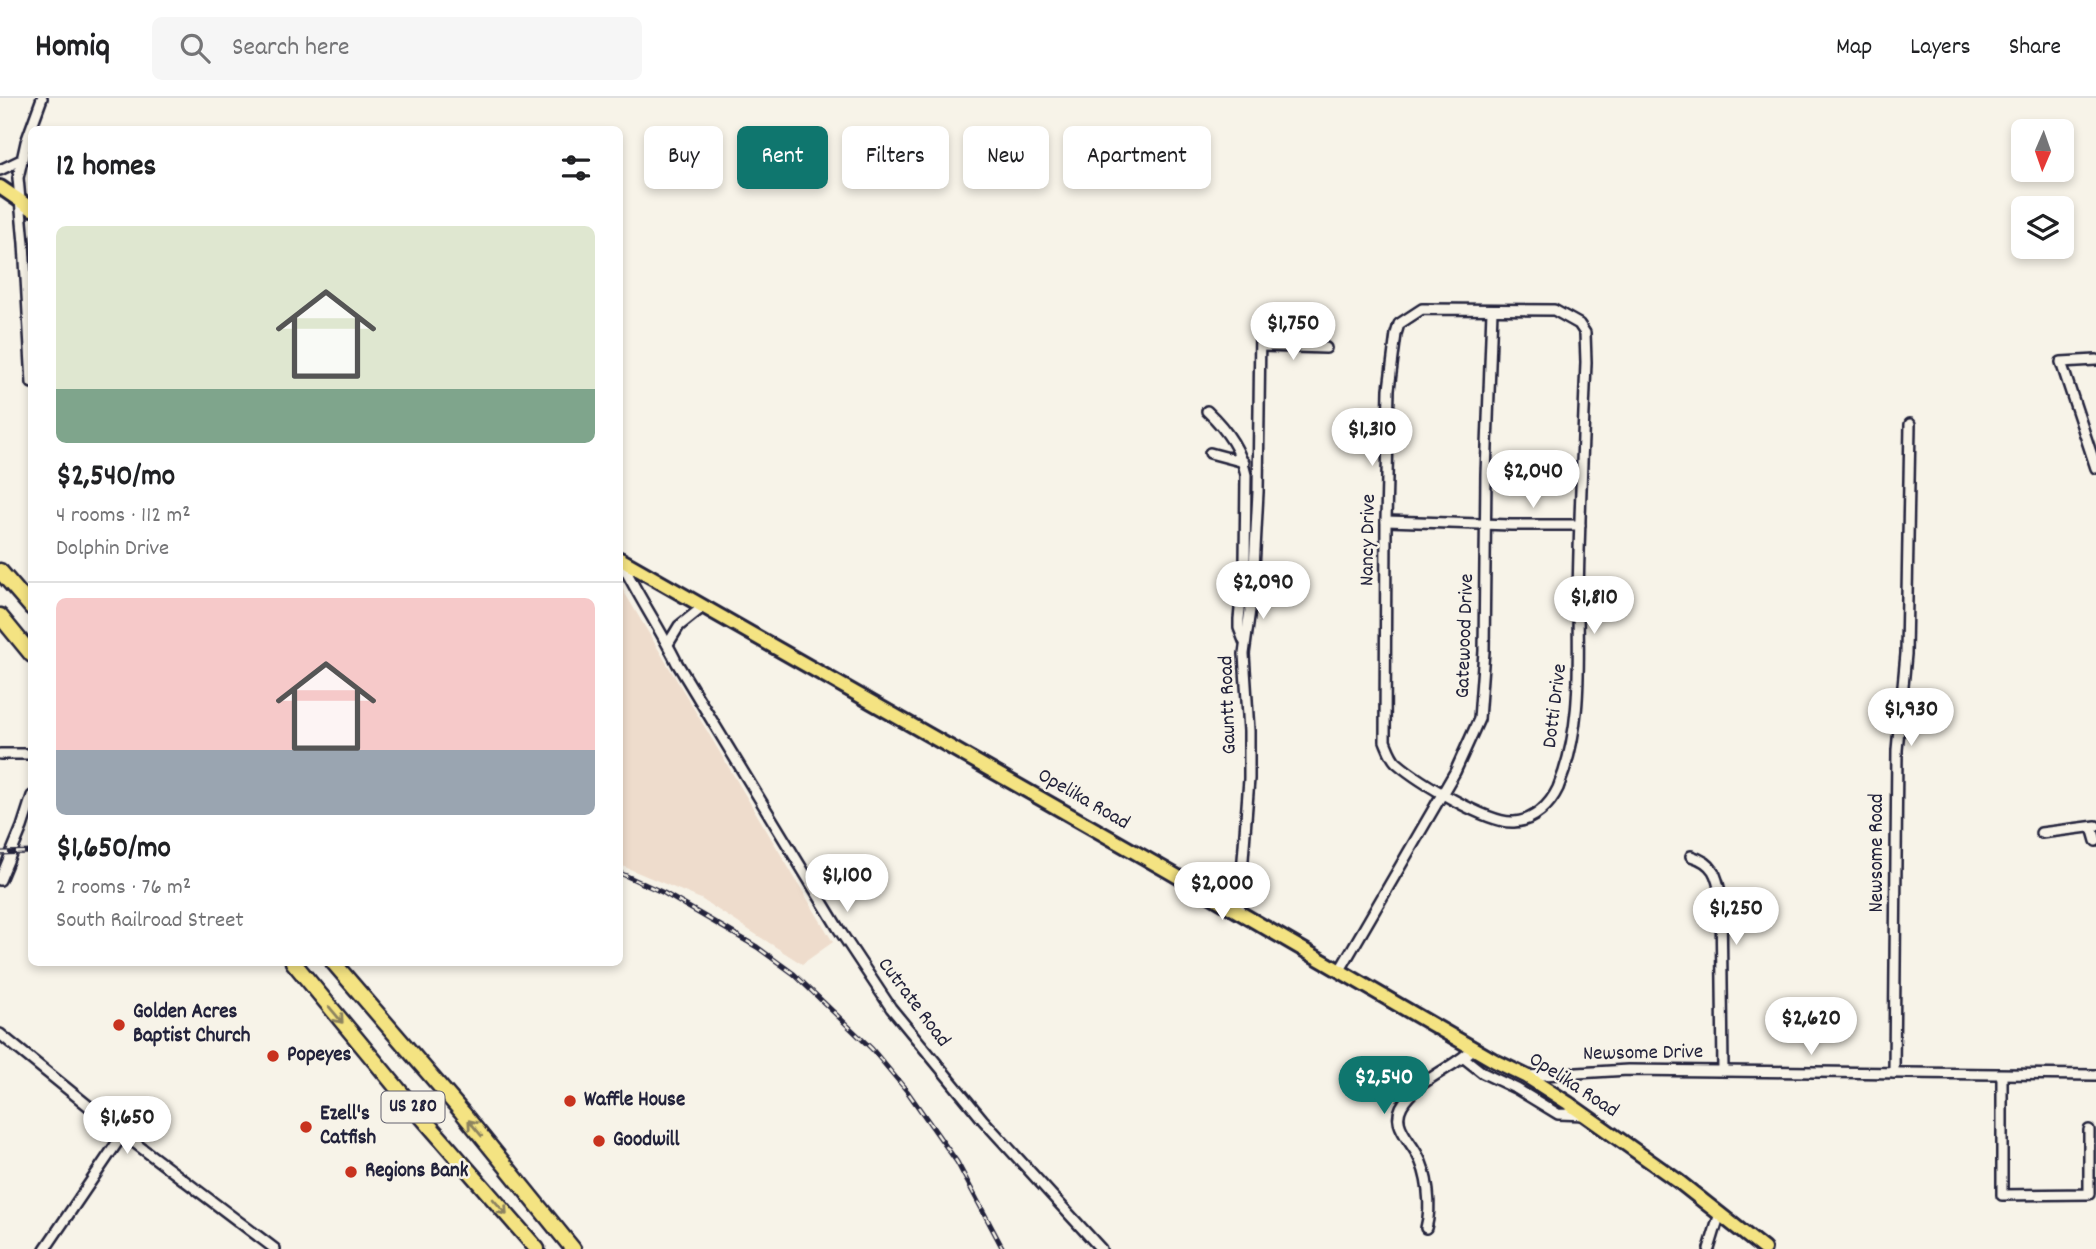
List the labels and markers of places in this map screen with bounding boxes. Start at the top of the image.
pin: $1,750 [1236,302,1350,362]
pin: $1,310 [1315,408,1429,468]
pin: $2,040 [1476,450,1590,510]
pin: $2,090 [1206,561,1320,621]
pin: $1,810 [1537,576,1651,636]
pin: $1,930 [1854,688,1968,748]
pin: $1,100 [790,854,904,914]
pin: $2,000 [1165,862,1279,922]
pin: $1,250 [1679,888,1793,947]
place label: Golden Acres Baptist Church [133,998,251,1052]
pin: $2,620 [1754,998,1868,1057]
marker: Golden Acres Baptist Church [111,1017,127,1033]
place label: Popeyes [287,1041,352,1071]
marker: Popeyes [265,1048,281,1064]
pin: $2,540 [1327,1056,1441,1116]
place label: Waffle House [584,1086,685,1116]
marker: Waffle House [562,1093,578,1109]
pin: $1,650 [70,1096,184,1156]
place label: Ezell's Catfish [320,1100,377,1154]
marker: Ezell's Catfish [298,1119,314,1135]
place label: Goodwill [613,1126,681,1156]
marker: Goodwill [591,1133,607,1149]
place label: Regions Bank [365,1157,469,1187]
marker: Regions Bank [343,1164,359,1180]

